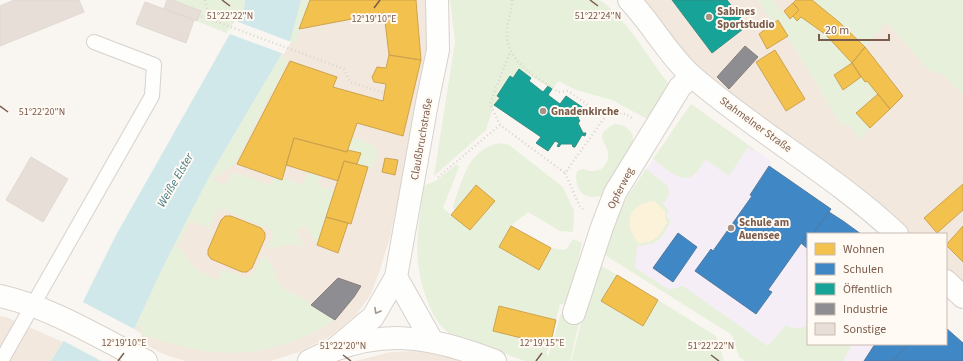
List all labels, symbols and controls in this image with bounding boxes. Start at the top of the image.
place label: Sabines Sportstudio [717,4,775,32]
text: 51°22'22"N [207,9,253,23]
text: 51°22'24"N [575,9,621,23]
text: 12°19'10"E [351,12,397,26]
marker: Sabines Sportstudio [704,12,714,22]
scale bar [819,16,889,42]
text: 20 m [825,22,849,39]
street label: Stahmelner Straße [717,93,795,156]
street label: Claußbruchstraße [407,96,436,181]
place label: Gnadenkirche [551,104,619,119]
text: 51°22'20"N [19,105,65,119]
marker: Gnadenkirche [538,106,548,116]
water label: Weiße Elster [153,149,198,210]
street label: Opferweg [604,164,637,212]
place label: Schule am Auensee [738,215,789,243]
marker: Schule am Auensee [726,223,736,233]
legend [807,233,947,345]
text: Wohnen [843,241,885,258]
text: Schulen [843,261,884,278]
text: Öffentlich [843,281,892,298]
text: Industrie [843,301,888,318]
one-way arrow [374,307,381,314]
text: Sonstige [843,321,886,338]
text: 12°19'10"E [101,336,147,350]
text: 12°19'15"E [519,336,565,350]
text: 51°22'20"N [320,339,366,353]
text: 51°22'22"N [688,339,734,353]

